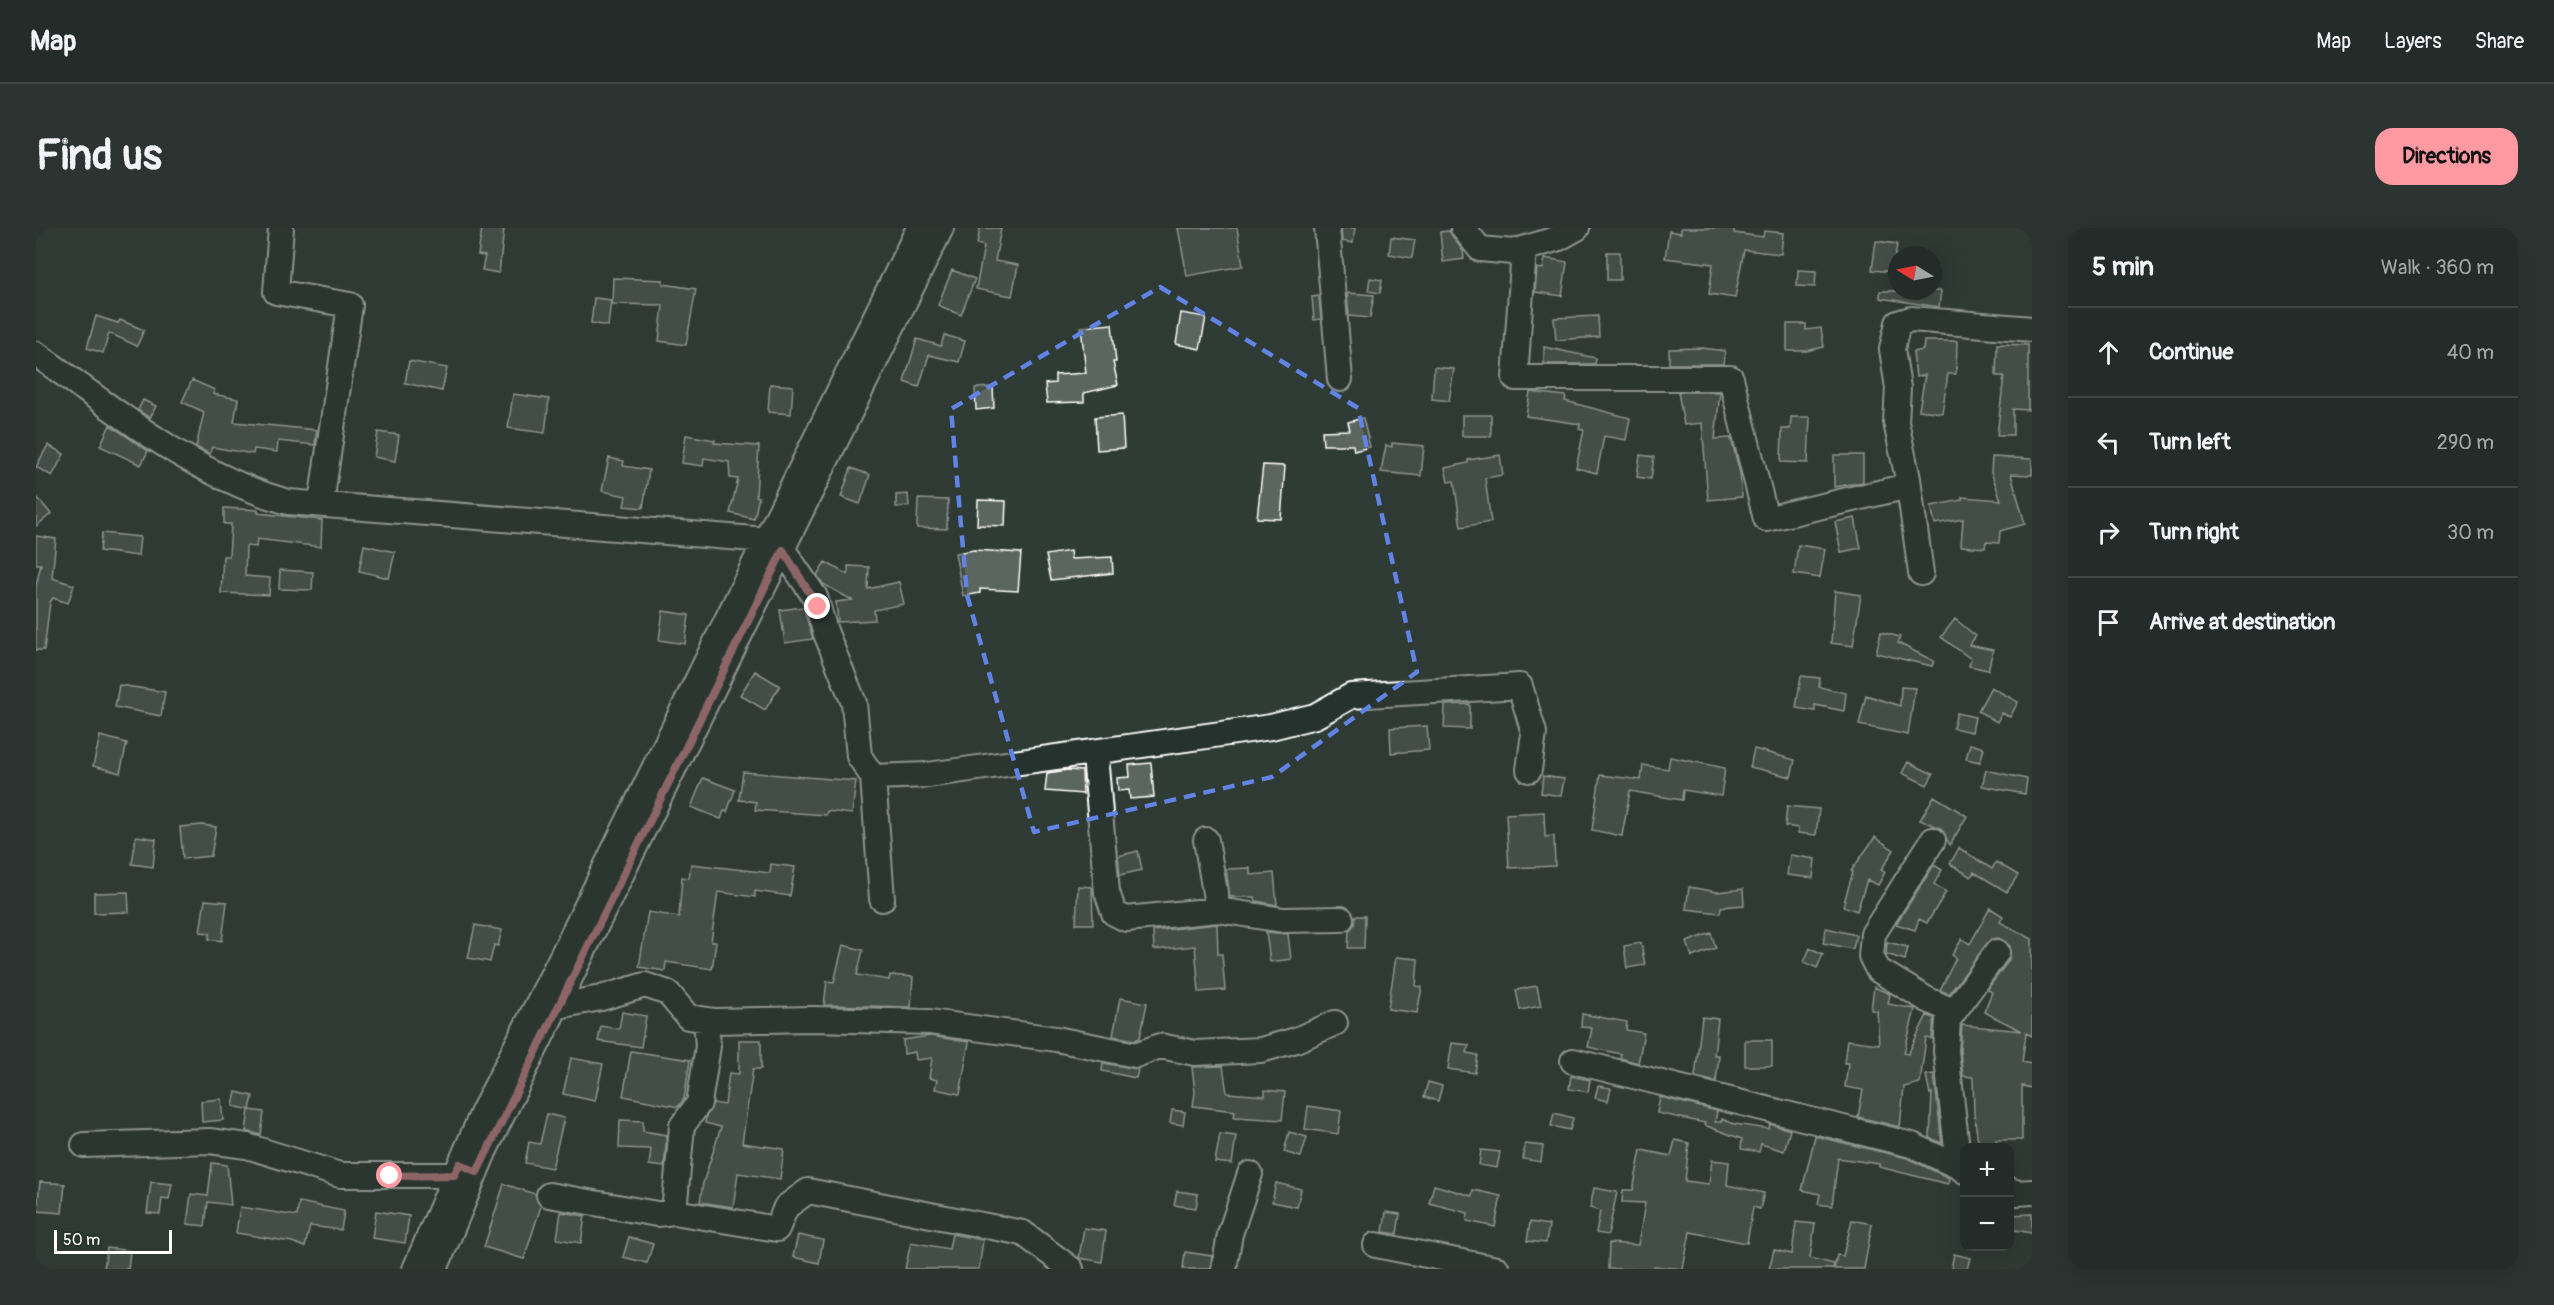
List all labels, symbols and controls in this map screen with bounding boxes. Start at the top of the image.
text: Map [30,24,76,59]
text: Map [2316,28,2351,55]
text: Layers [2384,28,2442,55]
text: Share [2475,28,2524,55]
button: Directions [2375,128,2518,185]
text: Find us [36,130,162,182]
north arrow [1888,246,1942,300]
text: 5 min [2092,251,2154,283]
text: Walk · 360 m [2381,255,2494,280]
icon: ahead [2092,336,2125,369]
text: Continue [2149,338,2233,366]
text: 40 m [2447,340,2494,365]
icon: left [2092,426,2125,459]
text: Turn left [2149,428,2231,456]
text: 290 m [2437,430,2494,455]
icon: right [2092,516,2125,549]
text: Turn right [2149,518,2239,546]
text: 30 m [2447,520,2494,545]
route end [804,593,830,619]
icon: arrive [2092,606,2125,639]
text: Arrive at destination [2149,608,2335,636]
map controls [1960,1143,2014,1251]
button: + [1960,1143,2014,1197]
route start [376,1162,402,1188]
button: − [1960,1197,2014,1251]
scale bar [54,1227,172,1254]
text: 50 m [63,1230,100,1250]

